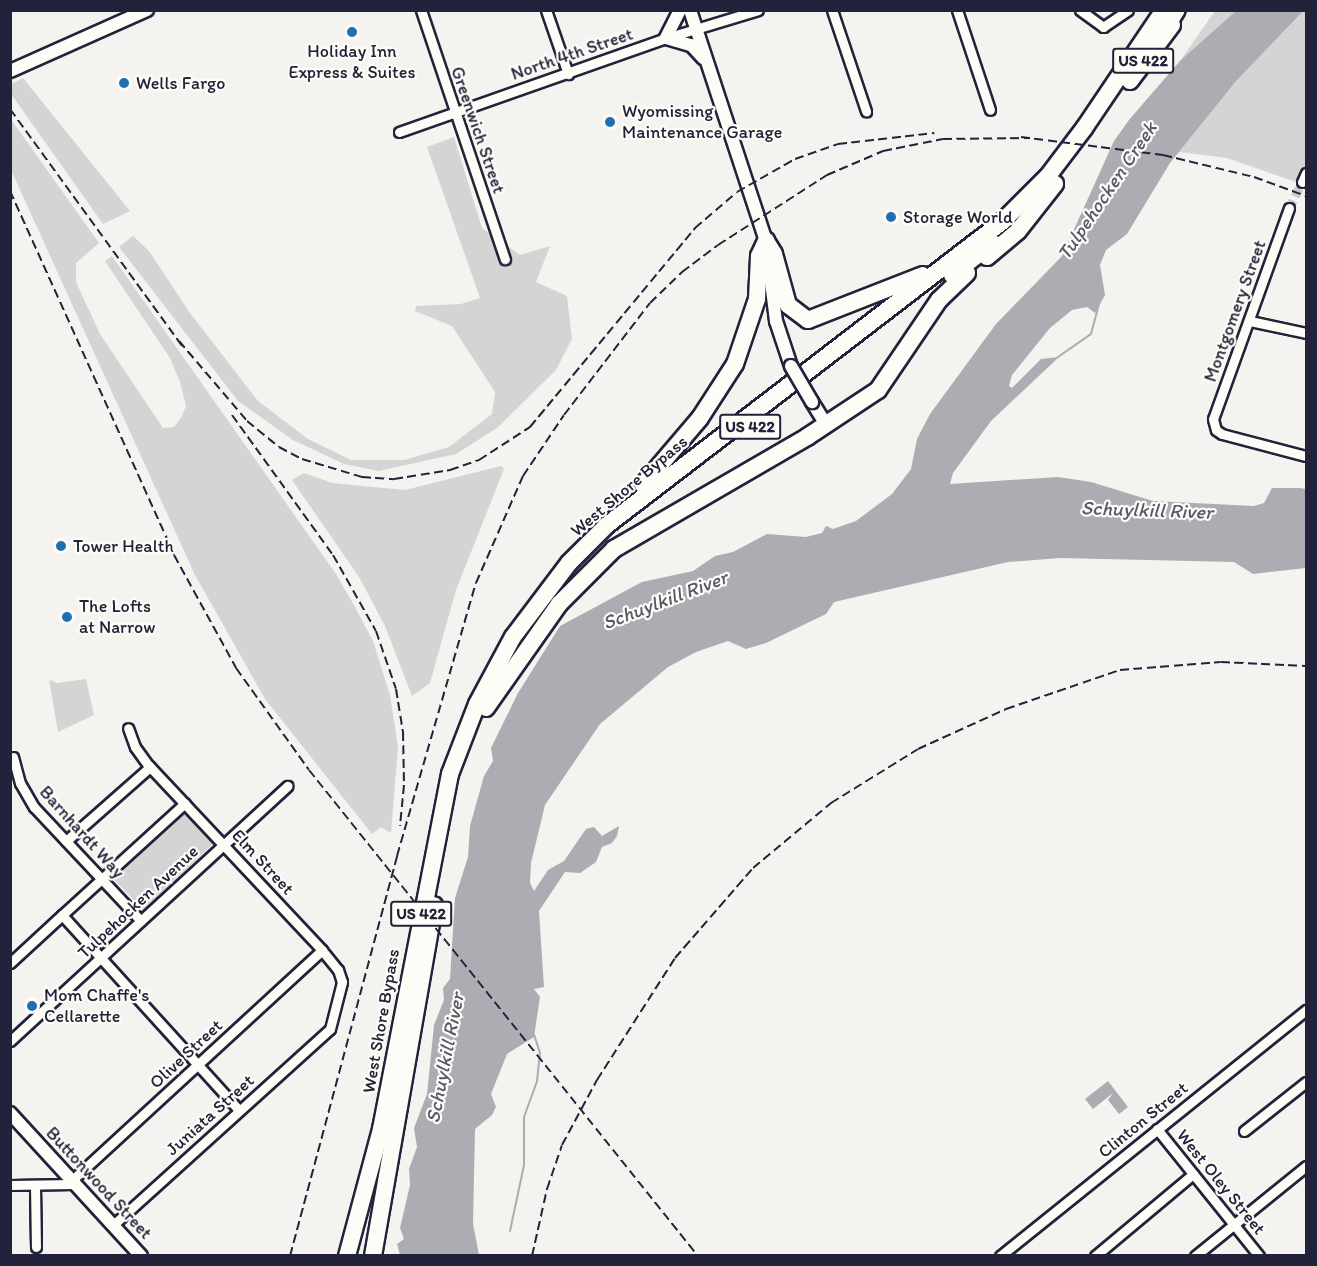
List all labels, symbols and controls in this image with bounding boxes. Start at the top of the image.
street label: North 4th Street [508,23,636,85]
marker: Holiday Inn Express & Suites [345,25,359,39]
place label: Holiday Inn Express & Suites [288,41,416,84]
road number: US 422 [1112,48,1174,74]
street label: Greenwich Street [446,64,510,196]
place label: Wells Fargo [136,72,225,94]
marker: Wells Fargo [117,76,131,90]
place label: Wyomissing Maintenance Garage [622,101,782,144]
marker: Wyomissing Maintenance Garage [603,115,617,129]
water label: Tulpehocken Creek [1052,117,1162,265]
place label: Storage World [903,206,1013,228]
marker: Storage World [884,210,898,224]
street label: Montgomery Street [1199,237,1271,385]
road number: US 422 [718,414,782,440]
street label: West Shore Bypass [567,431,691,541]
water label: Schuylkill River [1081,496,1213,524]
place label: Tower Health [73,535,173,557]
marker: Tower Health [54,539,68,553]
water label: Schuylkill River [599,565,731,635]
place label: The Lofts at Narrow [79,596,156,638]
marker: The Lofts at Narrow [60,610,74,624]
street label: Barnhardt Way [35,782,129,882]
street label: Elm Street [227,825,299,899]
street label: Tulpehocken Avenue [73,841,203,963]
road number: US 422 [390,901,452,927]
street label: West Shore Bypass [358,948,404,1094]
place label: Mom Chaffe's Cellarette [44,985,150,1028]
water label: Schuylkill River [421,991,469,1125]
marker: Mom Chaffe's Cellarette [25,999,39,1013]
street label: Olive Street [145,1015,227,1093]
street label: Juniata Street [162,1070,258,1160]
street label: Clinton Street [1094,1077,1192,1163]
street label: Buttonwood Street [41,1122,157,1244]
street label: West Oley Street [1172,1125,1270,1239]

